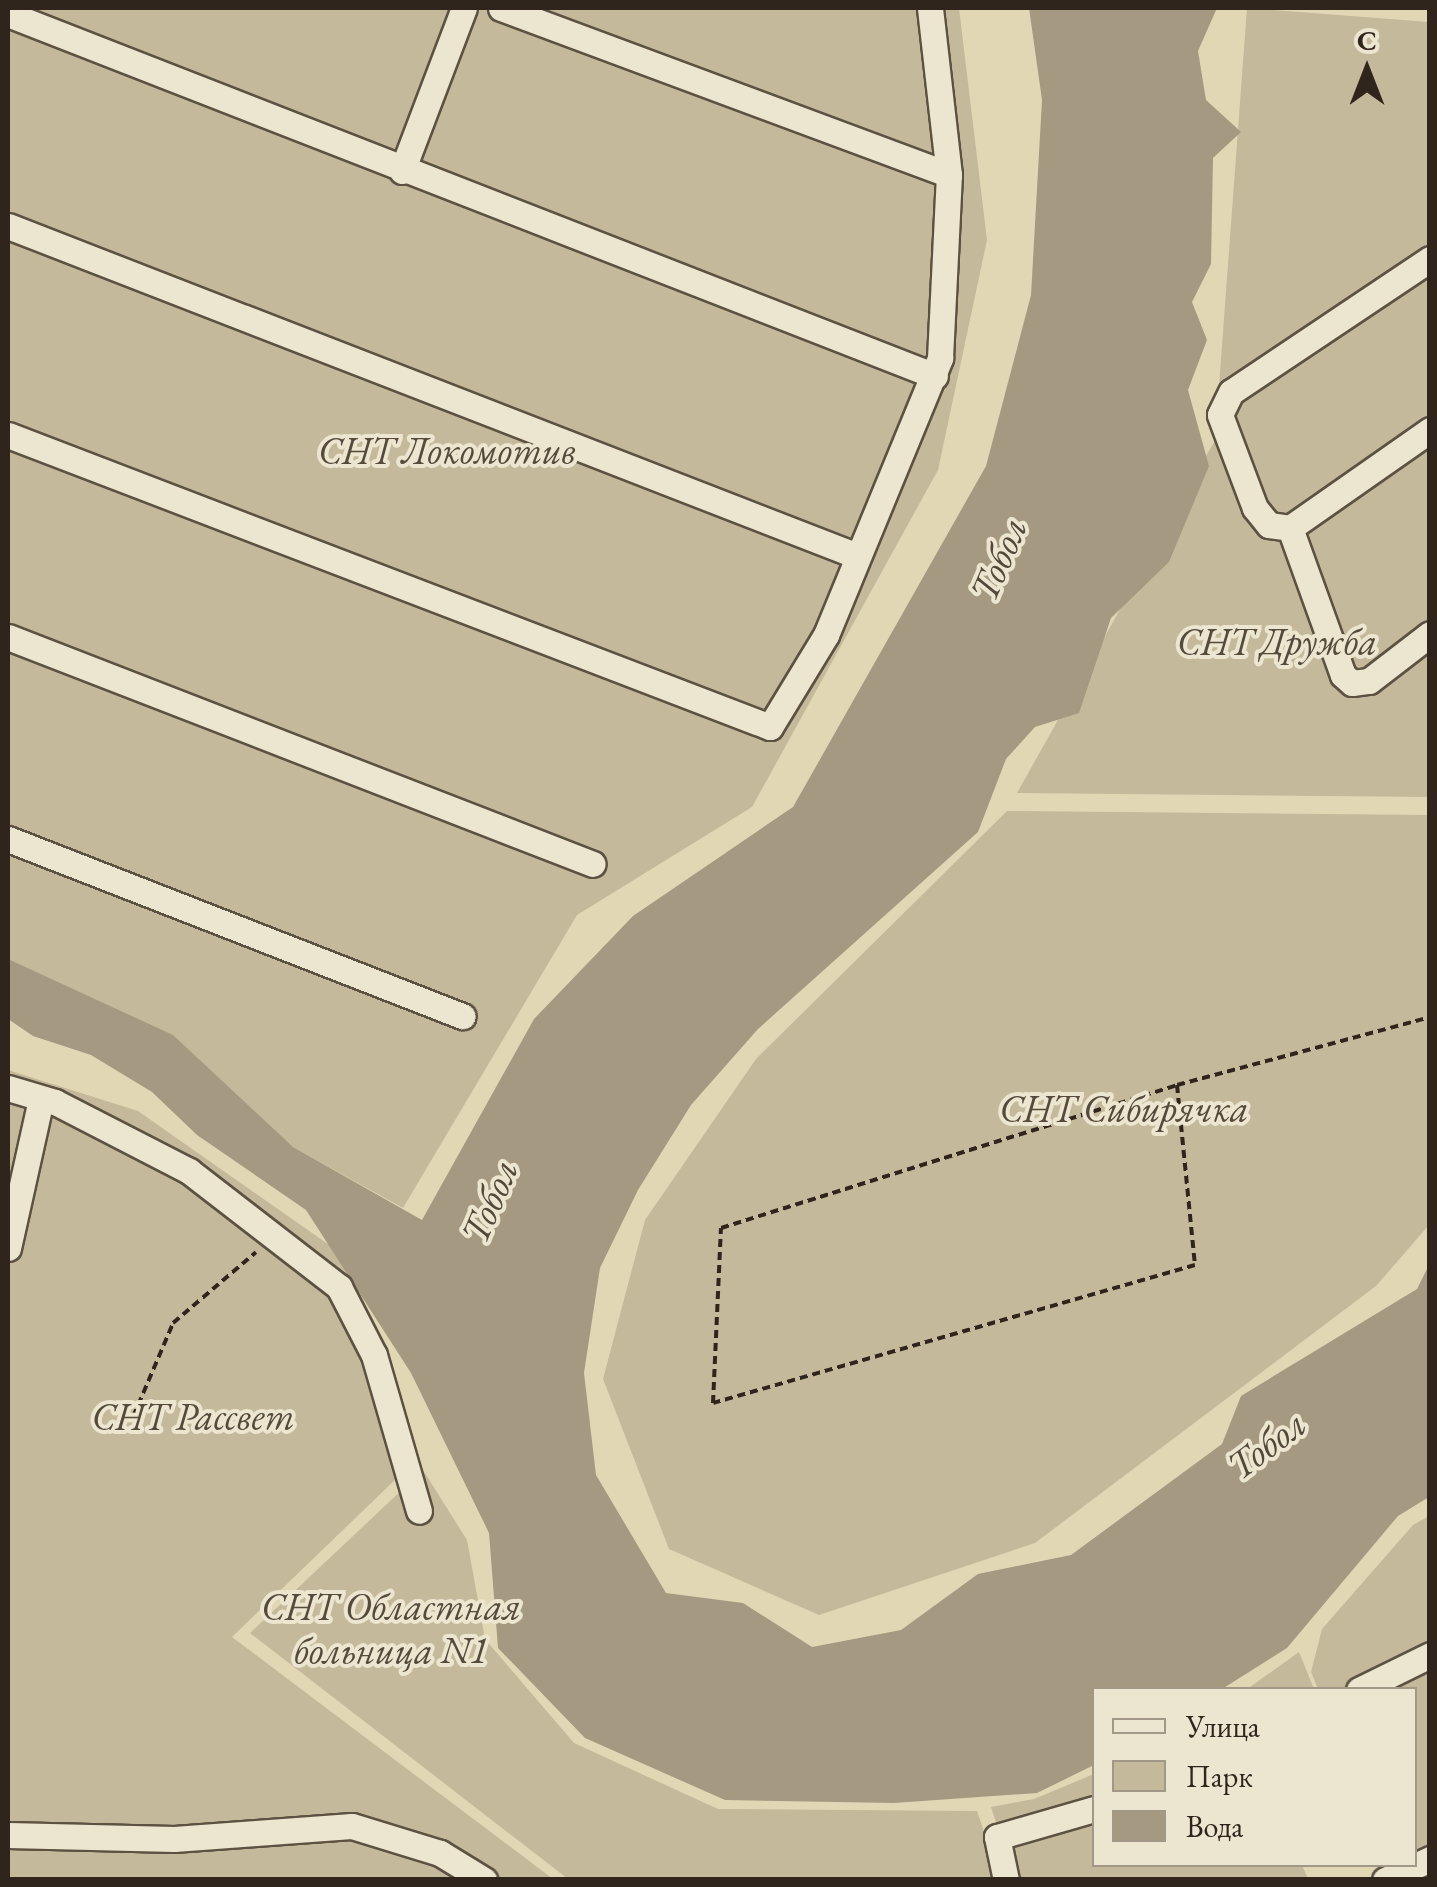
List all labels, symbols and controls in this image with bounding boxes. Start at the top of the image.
north arrow [1317,20,1417,120]
text: С [1357,22,1377,58]
park label: СНТ Локомотив [318,427,576,473]
water label: Тобол [959,510,1037,608]
park label: СНТ Дружба [1177,618,1377,664]
park label: СНТ Сибирячка [999,1085,1249,1131]
water label: Тобол [450,1152,528,1250]
park label: СНТ Рассвет [92,1393,294,1439]
water label: Тобол [1217,1399,1315,1489]
park label: СНТ Областная больница N1 [261,1583,521,1672]
legend [1092,1687,1417,1867]
text: Улица [1186,1707,1260,1746]
text: Парк [1186,1757,1253,1796]
text: Вода [1186,1807,1243,1846]

